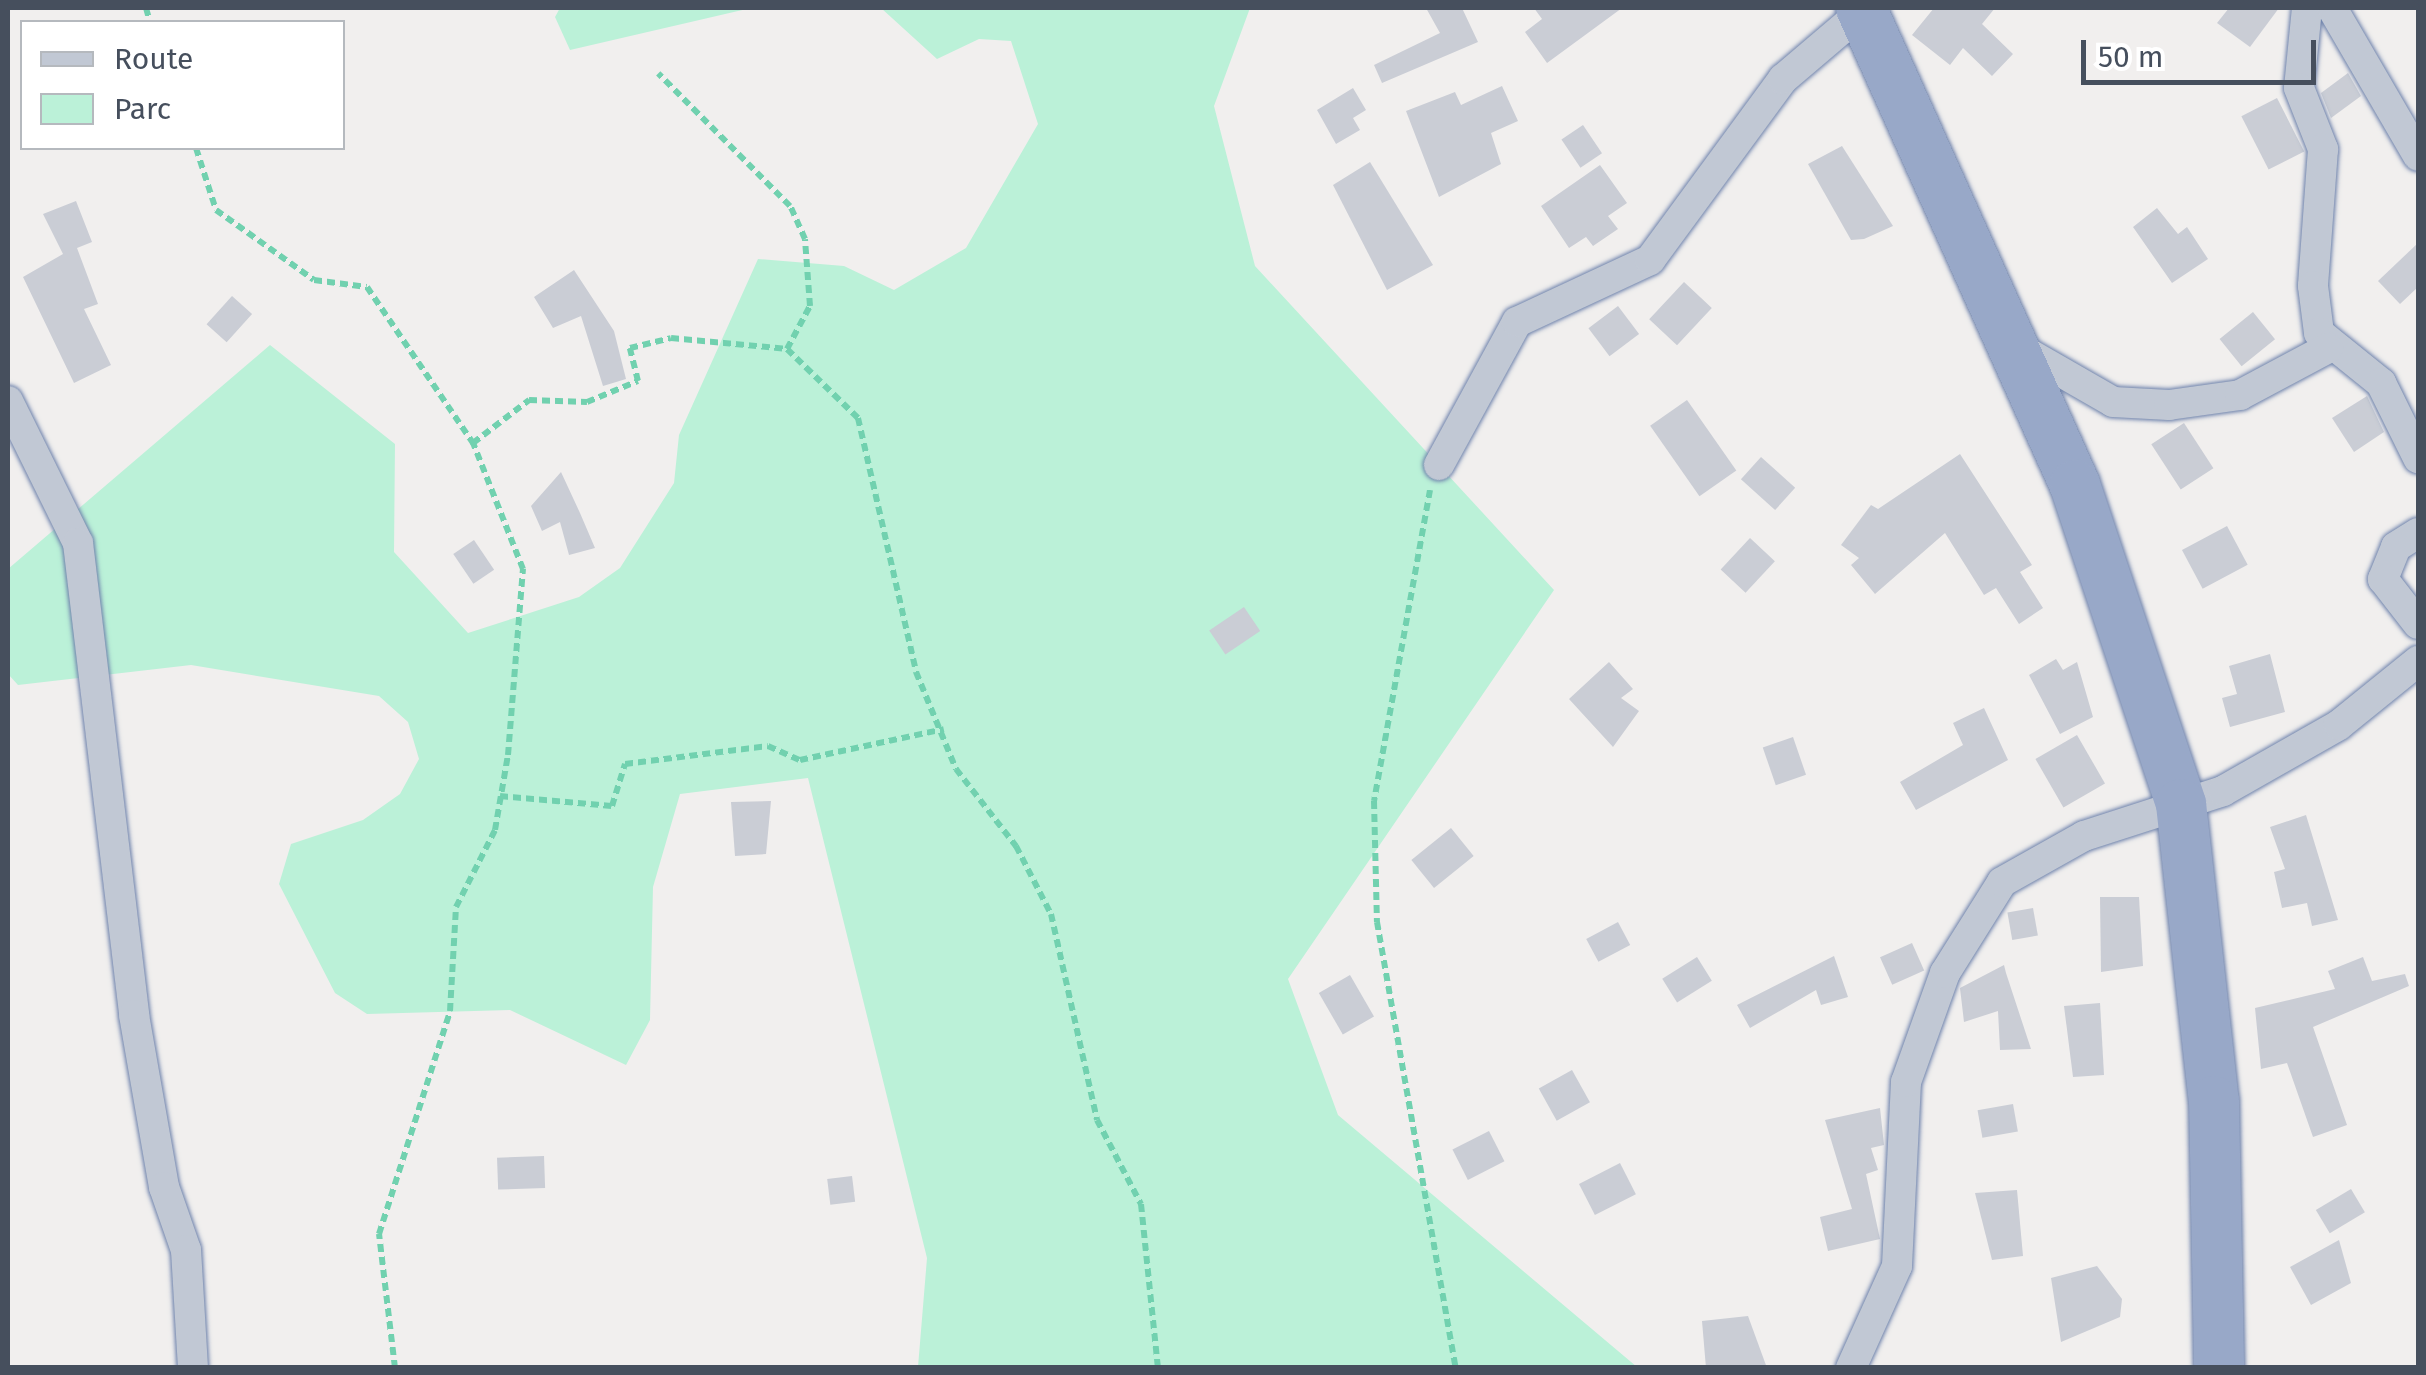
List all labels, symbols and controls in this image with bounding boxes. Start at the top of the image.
legend [20,20,345,150]
scale bar [2086,20,2321,82]
text: 50 m [2098,39,2163,75]
text: Route [114,41,193,77]
text: Parc [114,91,171,127]

